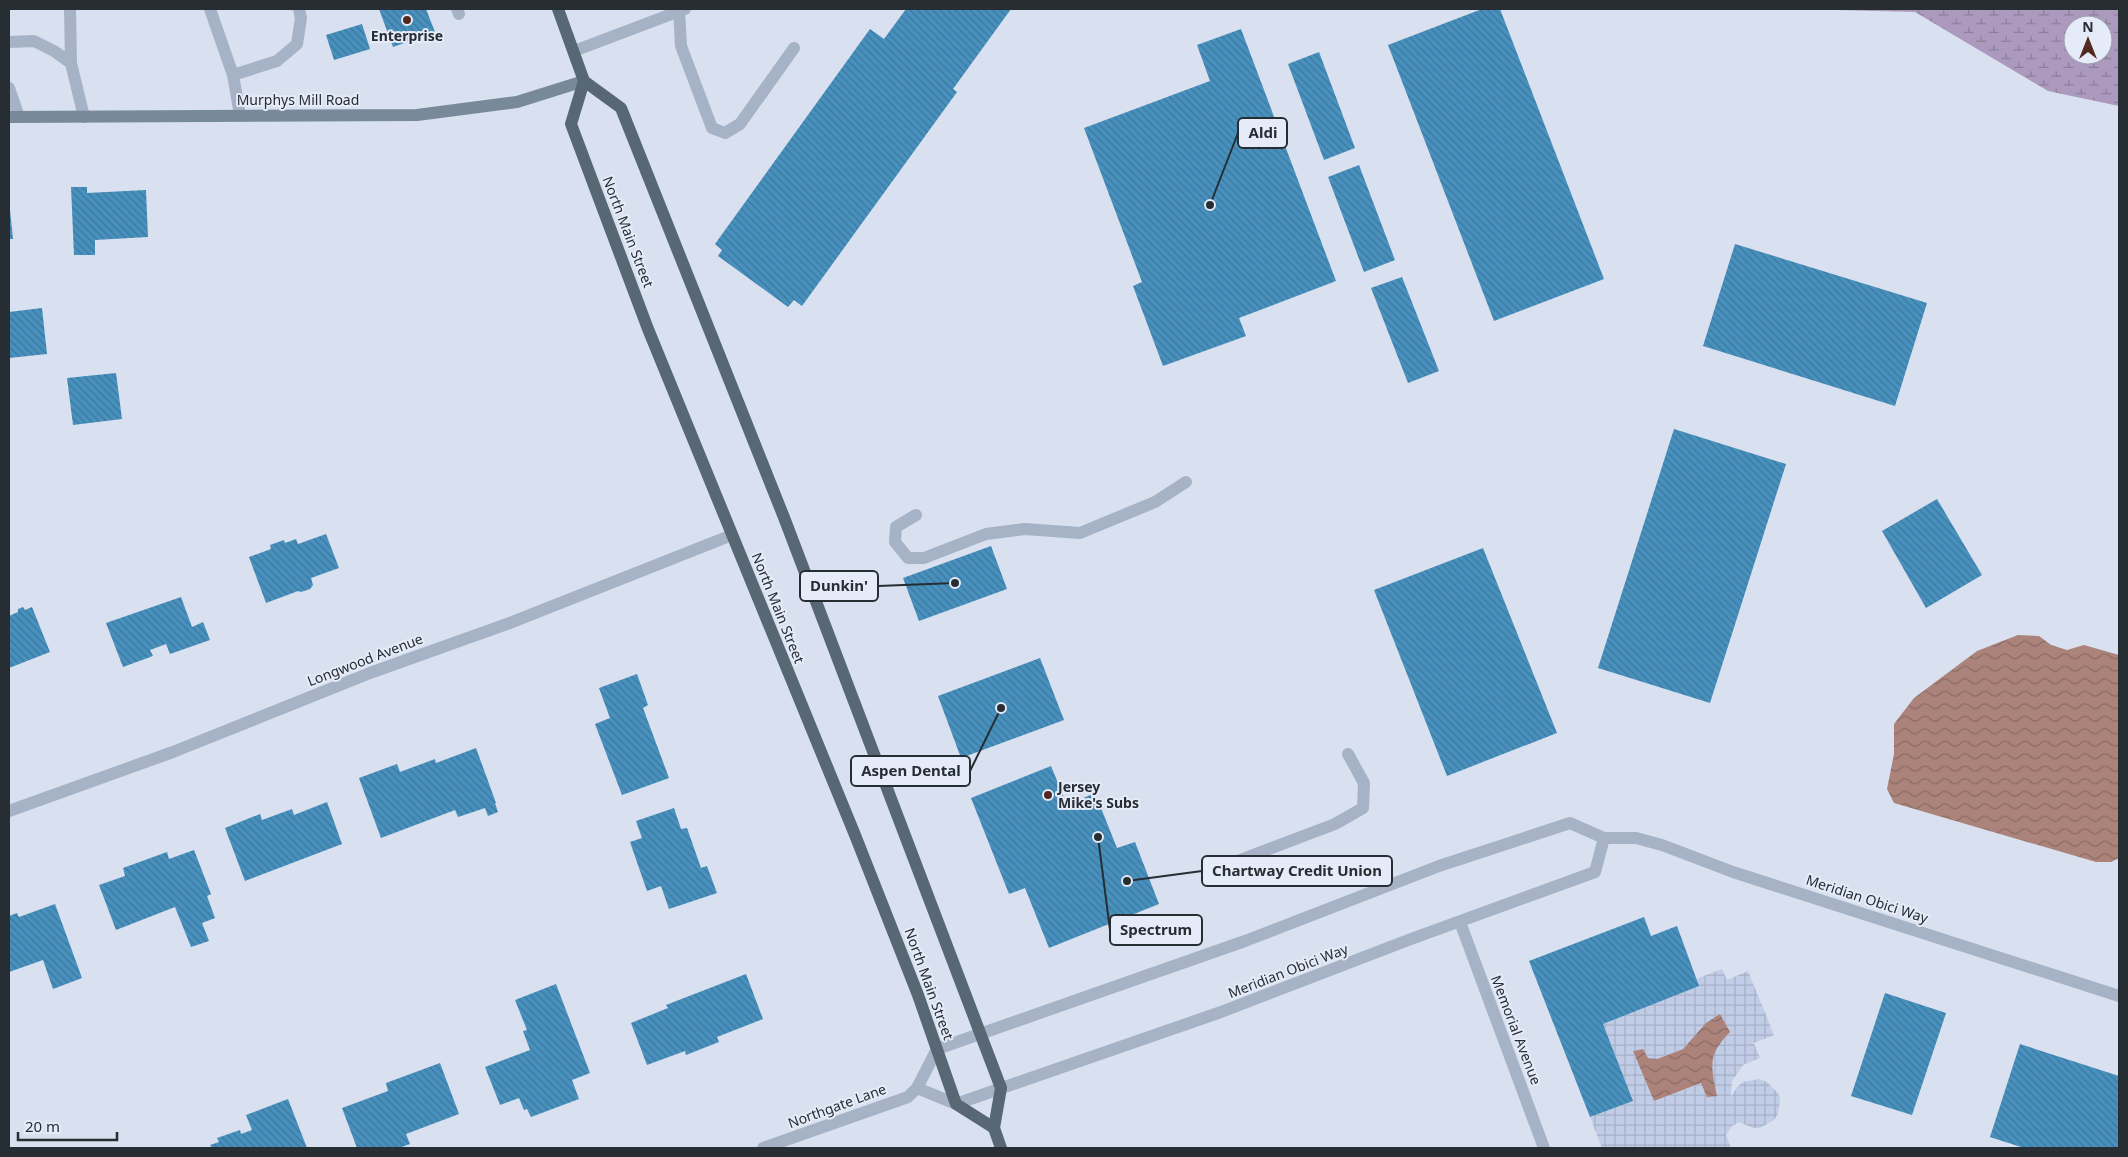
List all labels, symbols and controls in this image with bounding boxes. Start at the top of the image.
marker: Enterprise [401,14,413,26]
north arrow [2063,15,2113,65]
text: N [2082,17,2094,36]
place label: Enterprise [371,26,443,45]
street label: Murphys Mill Road [237,90,359,109]
callout: Aldi [1238,118,1287,148]
text: Aldi [1249,122,1277,142]
street label: North Main Street [598,173,658,290]
street label: North Main Street [748,550,809,666]
callout: Dunkin' [800,571,878,601]
text: Dunkin' [810,575,868,595]
street label: Longwood Avenue [304,629,425,690]
callout: Aspen Dental [851,756,970,786]
text: Aspen Dental [861,760,961,780]
place label: Jersey Mike's Subs [1056,777,1139,812]
marker: Jersey Mike's Subs [1042,789,1054,801]
callout: Chartway Credit Union [1202,856,1392,886]
text: Chartway Credit Union [1212,860,1382,880]
street label: Meridian Obici Way [1804,870,1931,927]
callout: Spectrum [1110,915,1202,945]
text: Spectrum [1120,919,1192,939]
street label: North Main Street [900,925,959,1042]
street label: Meridian Obici Way [1225,939,1351,1002]
street label: Memorial Avenue [1487,972,1546,1087]
street label: Northgate Lane [785,1079,889,1132]
scale bar [18,1110,116,1142]
text: 20 m [25,1116,60,1136]

